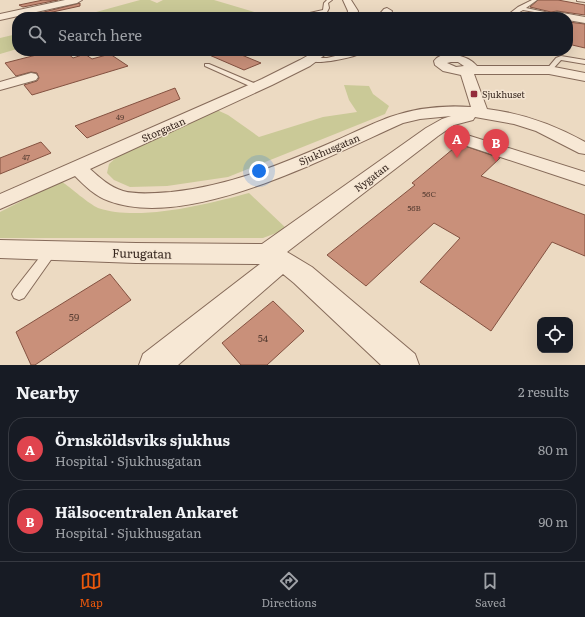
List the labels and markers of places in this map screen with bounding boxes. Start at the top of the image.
place label: Sjukhuset [482,87,525,101]
marker: Sjukhuset [469,89,479,99]
pin: A [444,125,470,158]
pin: B [483,129,509,162]

